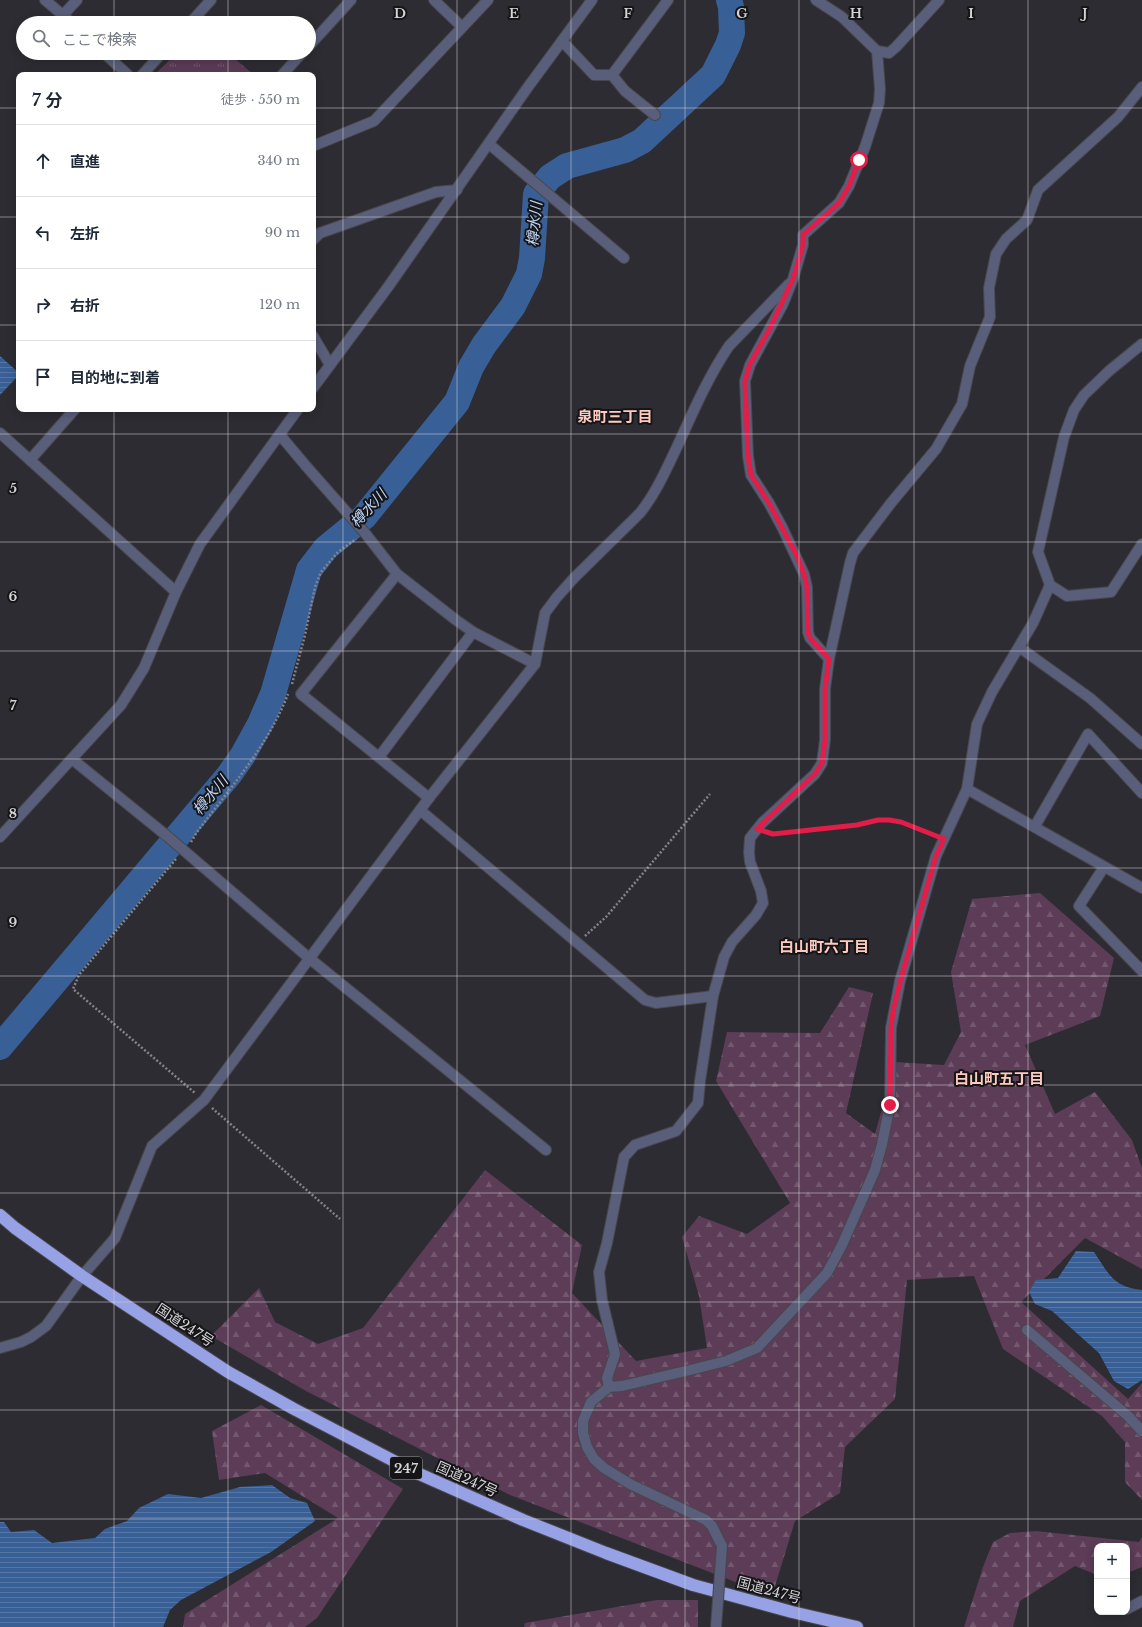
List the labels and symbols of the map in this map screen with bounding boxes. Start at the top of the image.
text: D [394,5,406,22]
text: E [509,5,519,22]
text: F [624,5,633,22]
text: G [736,5,748,22]
text: H [850,5,862,22]
text: I [968,5,974,22]
text: J [1079,5,1088,22]
route start [850,151,868,169]
water label: 樽水川 [523,199,546,247]
district label: 泉町三丁目 [577,407,653,426]
text: 5 [9,480,17,497]
water label: 樽水川 [346,484,392,531]
text: 6 [9,588,18,605]
text: 7 [10,697,17,714]
water label: 樽水川 [188,770,233,818]
text: 8 [9,805,17,822]
text: 9 [9,914,18,931]
district label: 白山町六丁目 [779,937,869,956]
district label: 白山町五丁目 [954,1069,1044,1088]
route end [881,1096,899,1114]
street label: 国道247号 [152,1300,218,1350]
road number: 247 [390,1457,422,1479]
street label: 国道247号 [433,1457,501,1501]
street label: 国道247号 [735,1573,803,1607]

